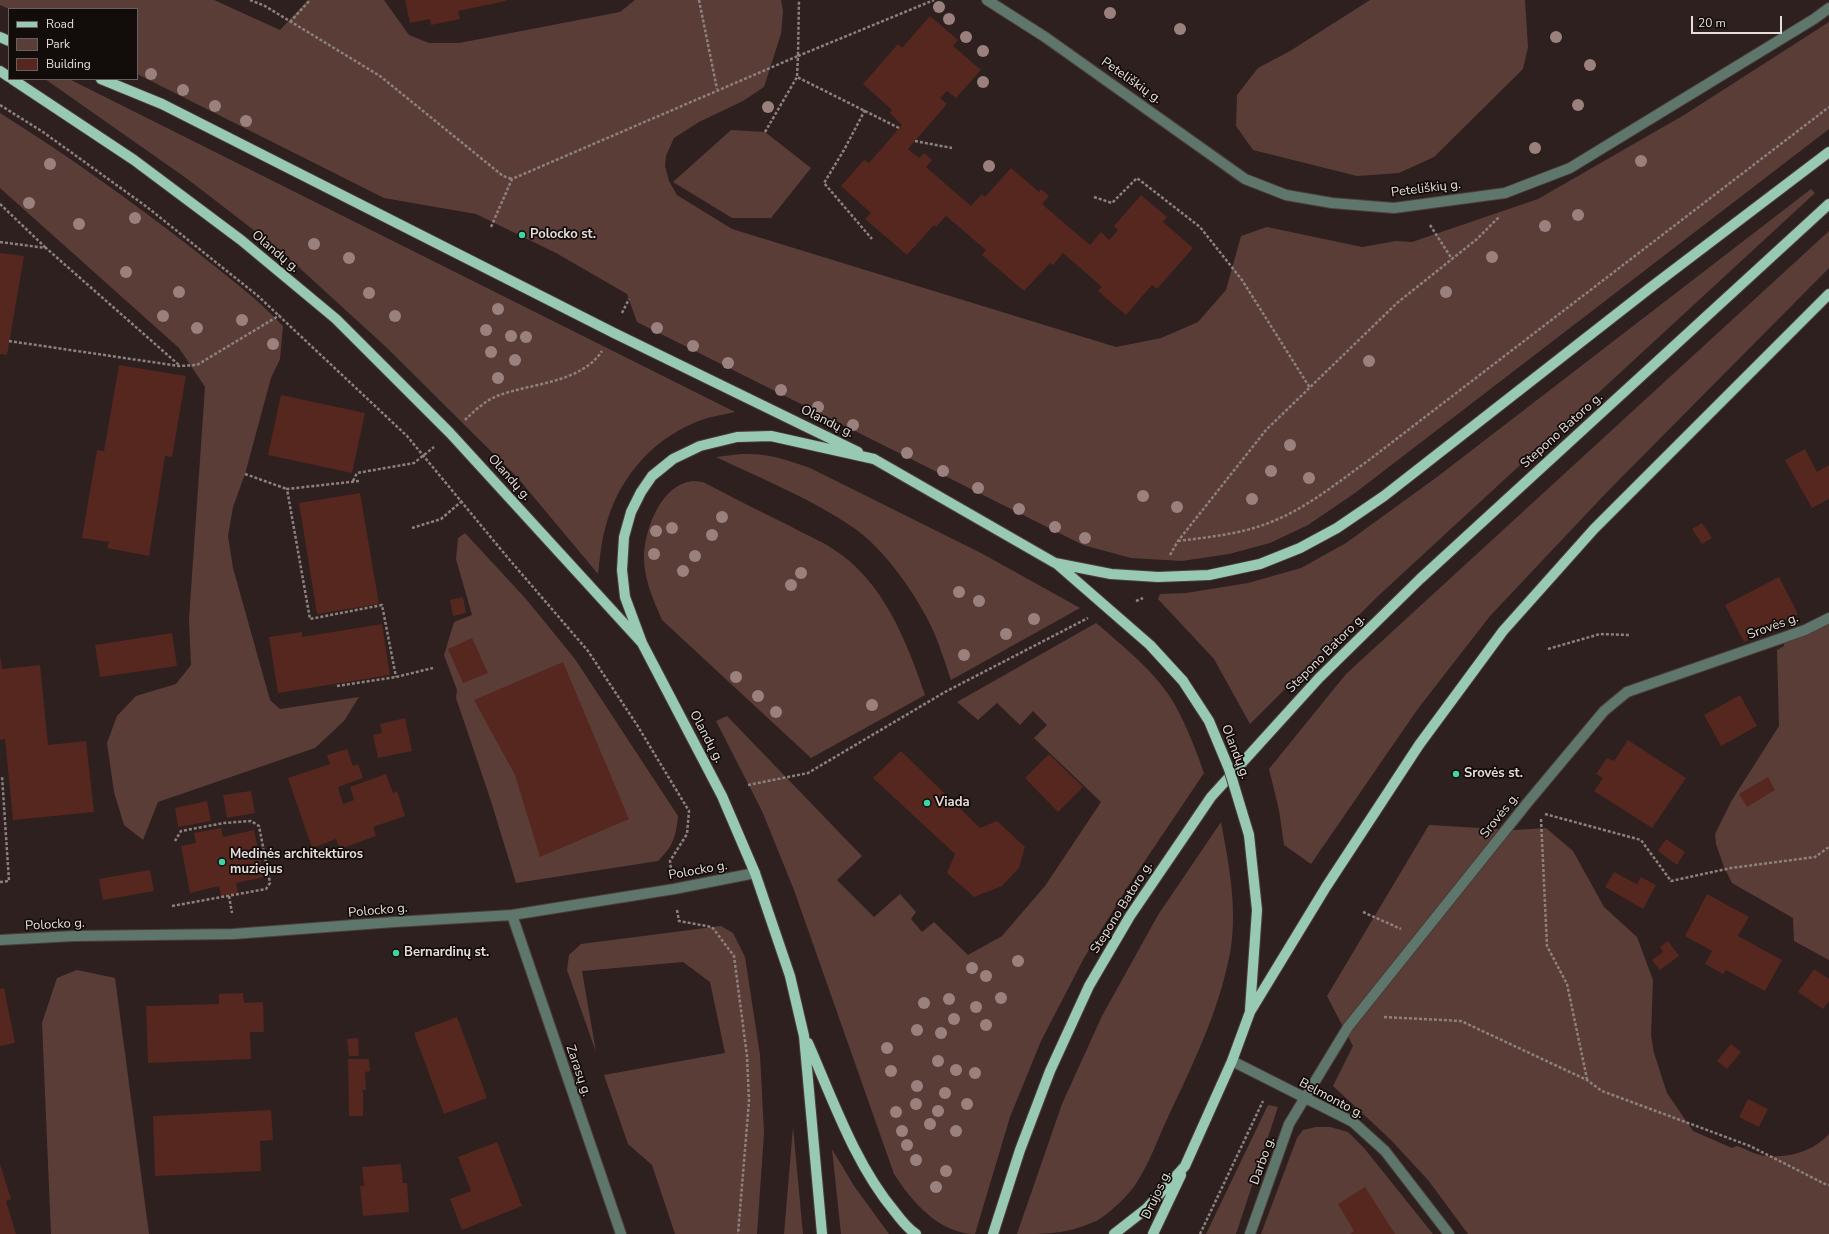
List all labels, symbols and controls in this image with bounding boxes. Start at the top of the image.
legend [8,8,138,80]
scale bar [1693,8,1784,34]
text: 20 m [1698,15,1726,31]
text: Road [46,16,74,32]
text: Park [46,36,70,52]
street label: Peteliškių g. [1098,55,1164,107]
text: Building [46,56,91,72]
street label: Peteliškių g. [1390,177,1462,201]
place label: Polocko st. [530,227,596,243]
street label: Olandų g. [248,228,302,276]
marker: Polocko st. [517,230,527,240]
street label: Stepono Batoro g. [1518,390,1606,472]
street label: Olandų g. [798,403,856,441]
street label: Olandų g. [484,452,534,504]
street label: Stepono Batoro g. [1283,611,1369,697]
street label: Srovės g. [1745,611,1801,643]
street label: Olandų g. [686,708,726,766]
street label: Olandų g. [1218,723,1252,781]
place label: Srovės st. [1464,766,1523,782]
marker: Srovės st. [1451,769,1461,779]
street label: Srovės g. [1477,790,1523,842]
place label: Viada [935,795,970,811]
marker: Viada [922,798,932,808]
place label: Medinės architektūros muziejus [230,847,363,878]
marker: Medinės architektūros muziejus [217,857,227,867]
street label: Polocko g. [667,858,729,884]
street label: Stepono Batoro g. [1087,859,1157,957]
street label: Polocko g. [348,901,408,921]
street label: Polocko g. [25,916,85,934]
place label: Bernardinų st. [404,945,489,961]
marker: Bernardinų st. [391,948,401,958]
street label: Zarasų g. [562,1043,594,1099]
street label: Belmonto g. [1296,1075,1366,1123]
street label: Darbo g. [1247,1135,1279,1187]
street label: Drujos g. [1139,1168,1175,1222]

